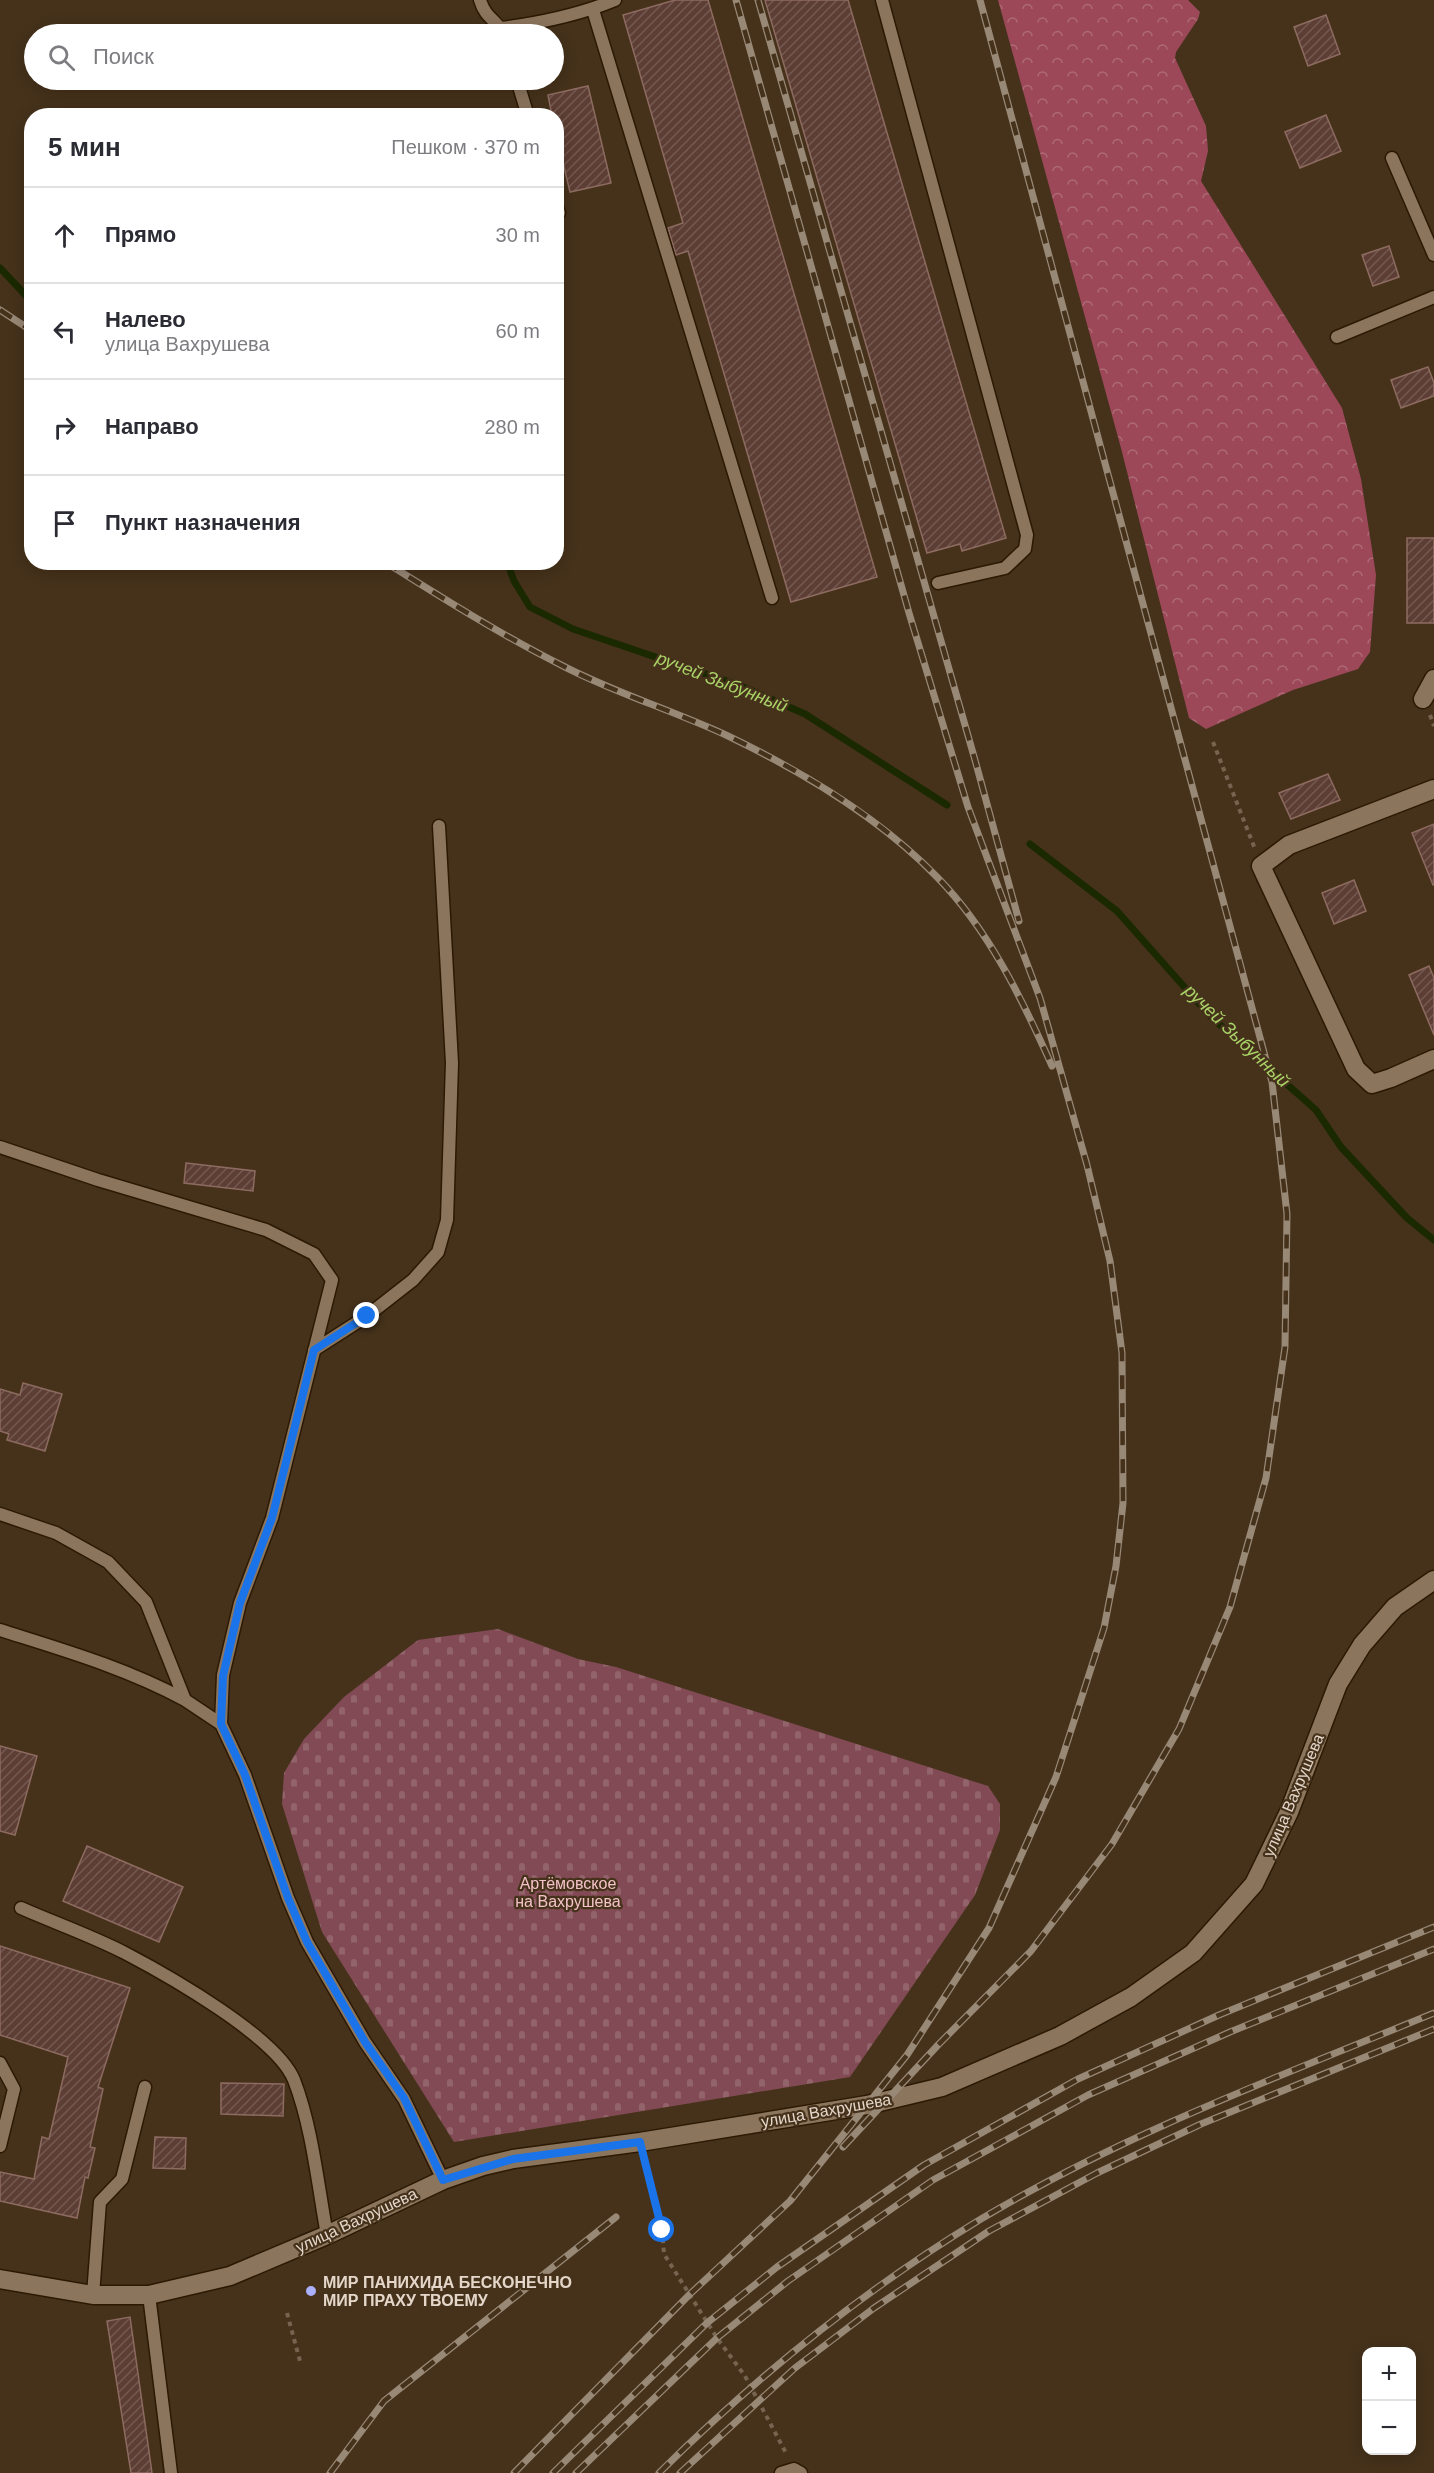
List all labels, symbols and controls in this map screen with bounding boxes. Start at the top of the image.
search box [24,24,564,90]
icon: search [45,41,78,74]
text: Поиск [93,44,154,69]
text: 5 мин [48,132,121,162]
text: Пешком · 370 m [391,136,540,158]
icon: ahead [48,219,81,252]
text: Прямо [105,222,176,247]
text: 30 m [496,224,540,246]
text: Налево [105,307,186,332]
icon: left [48,315,81,348]
text: 60 m [496,320,540,342]
text: улица Вахрушева [105,333,270,355]
icon: right [48,411,81,444]
text: Направо [105,414,199,439]
text: 280 m [484,416,540,438]
icon: arrive [48,507,81,540]
text: Пункт назначения [105,510,301,535]
water label: ручей Зыбунный [653,647,790,716]
water label: ручей Зыбунный [1179,980,1294,1091]
route end [353,1302,379,1328]
street label: улица Вахрушева [1260,1731,1327,1859]
park label: Артёмовское на Вахрушева [515,1875,621,1910]
street label: улица Вахрушева [760,2091,892,2130]
street label: улица Вахрушева [293,2185,420,2256]
route start [648,2216,674,2242]
place label: МИР ПАНИХИДА БЕСКОНЕЧНО МИР ПРАХУ ТВОЕМУ [323,2274,572,2309]
marker: МИР ПАНИХИДА БЕСКОНЕЧНО МИР ПРАХУ ТВОЕМУ [304,2284,318,2298]
map controls [1362,2347,1416,2455]
button: + [1362,2347,1416,2401]
button: − [1362,2401,1416,2455]

